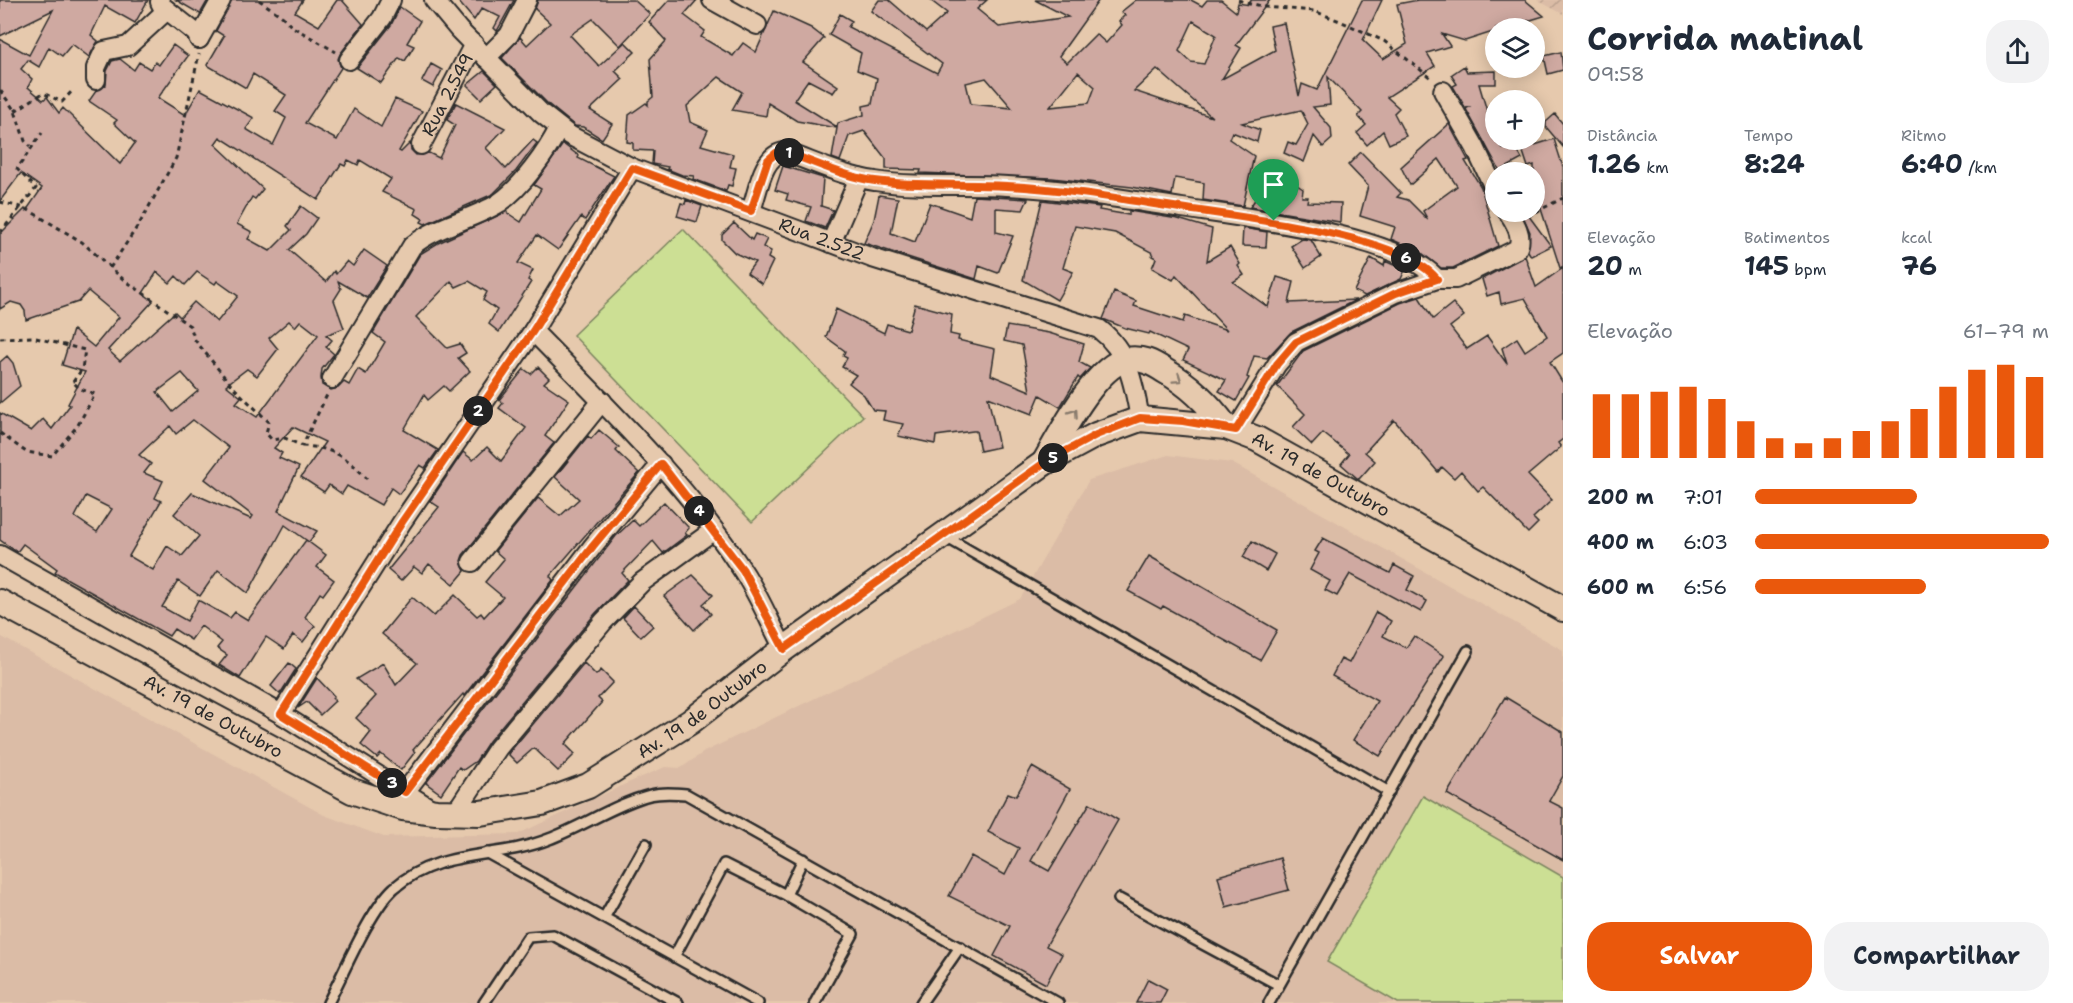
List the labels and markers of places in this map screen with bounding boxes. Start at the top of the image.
pin: 1 [774,138,804,168]
pin [1248,159,1299,221]
pin: 6 [1391,243,1421,273]
pin: 2 [463,396,493,426]
pin: 5 [1038,443,1068,473]
pin: 4 [684,496,714,526]
pin: 3 [377,768,407,798]

